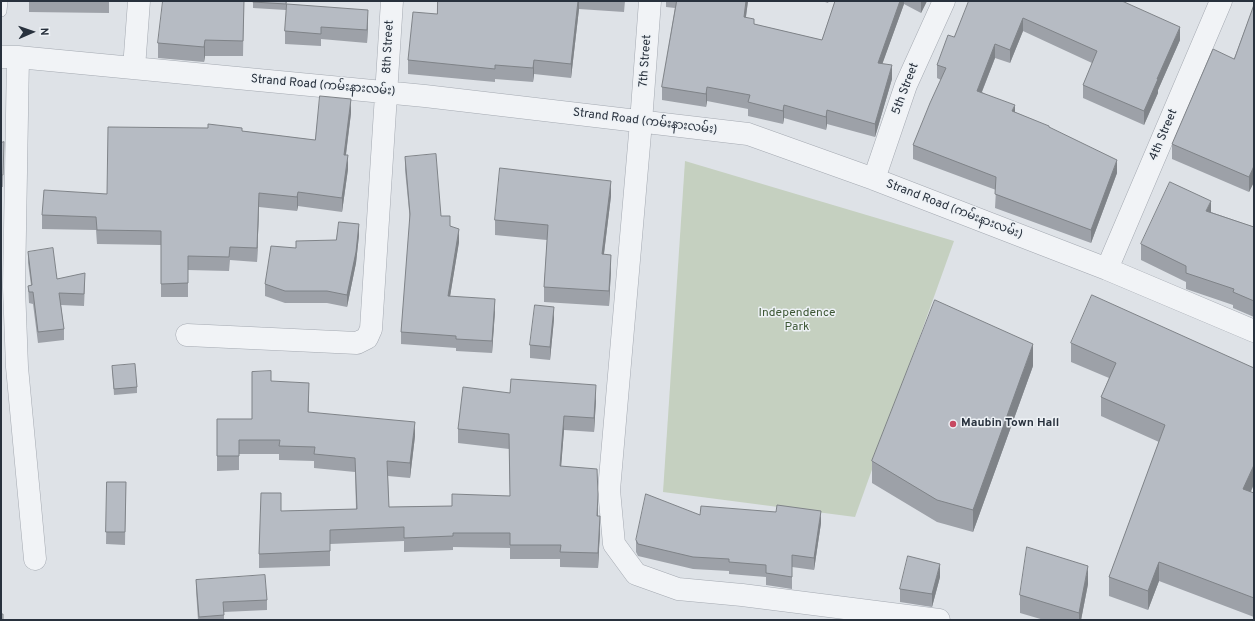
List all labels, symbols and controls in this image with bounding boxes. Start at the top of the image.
north arrow [12,12,52,52]
street label: 8th Street [380,20,398,74]
text: N [37,27,51,36]
street label: 7th Street [637,34,655,88]
street label: 5th Street [890,61,922,117]
street label: Strand Road (ကမ်းနားလမ်း) [250,72,396,100]
street label: Strand Road (ကမ်းနားလမ်း) [572,106,718,138]
street label: 4th Street [1147,107,1181,163]
street label: Strand Road (ကမ်းနားလမ်း) [884,177,1024,243]
park label: Independence Park [759,307,835,335]
place label: Maubin Town Hall [961,417,1059,431]
marker: Maubin Town Hall [948,419,958,429]

